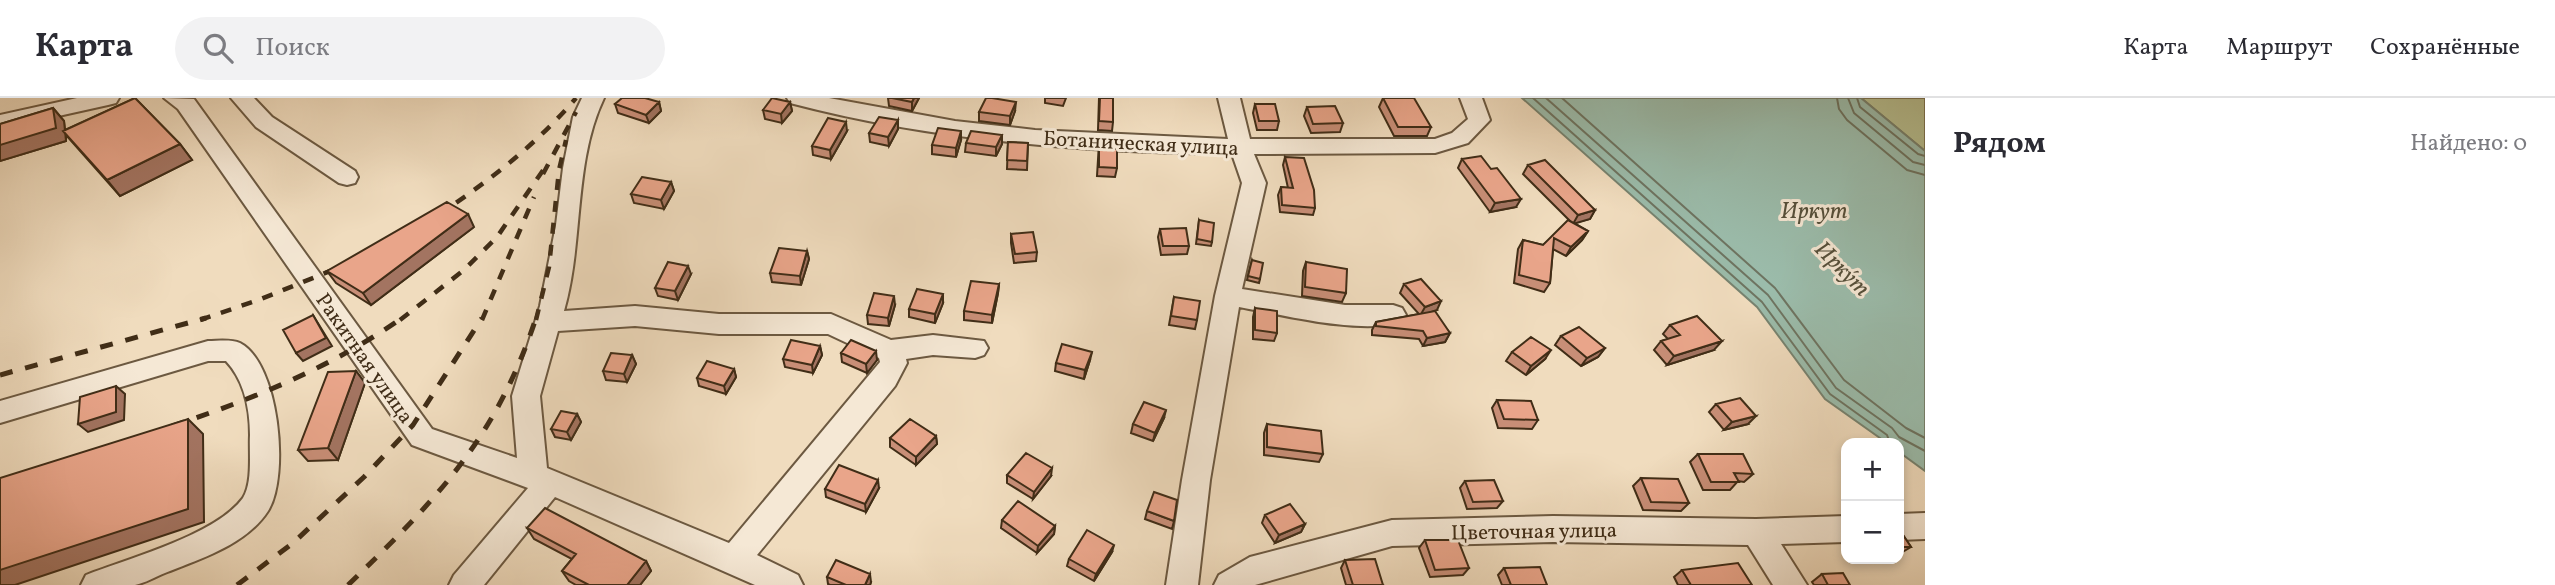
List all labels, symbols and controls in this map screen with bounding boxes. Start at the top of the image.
search box [175,17,665,80]
text: Карта [35,25,133,71]
icon: search [199,29,237,67]
text: Поиск [255,30,330,66]
text: Карта [2123,31,2188,65]
text: Маршрут [2226,31,2332,65]
text: Сохранённые [2370,31,2520,65]
text: Рядом [1953,123,2046,165]
street label: Ботаническая улица [1042,125,1239,164]
text: Найдено: 0 [2410,128,2527,160]
water label: Иркут [1780,196,1848,228]
water label: Ирку́т [1807,234,1877,304]
street label: Ракитная улица [308,288,420,430]
map controls [1841,438,1904,564]
button: + [1841,438,1904,501]
button: − [1841,501,1904,564]
street label: Цветочная улица [1451,517,1617,548]

